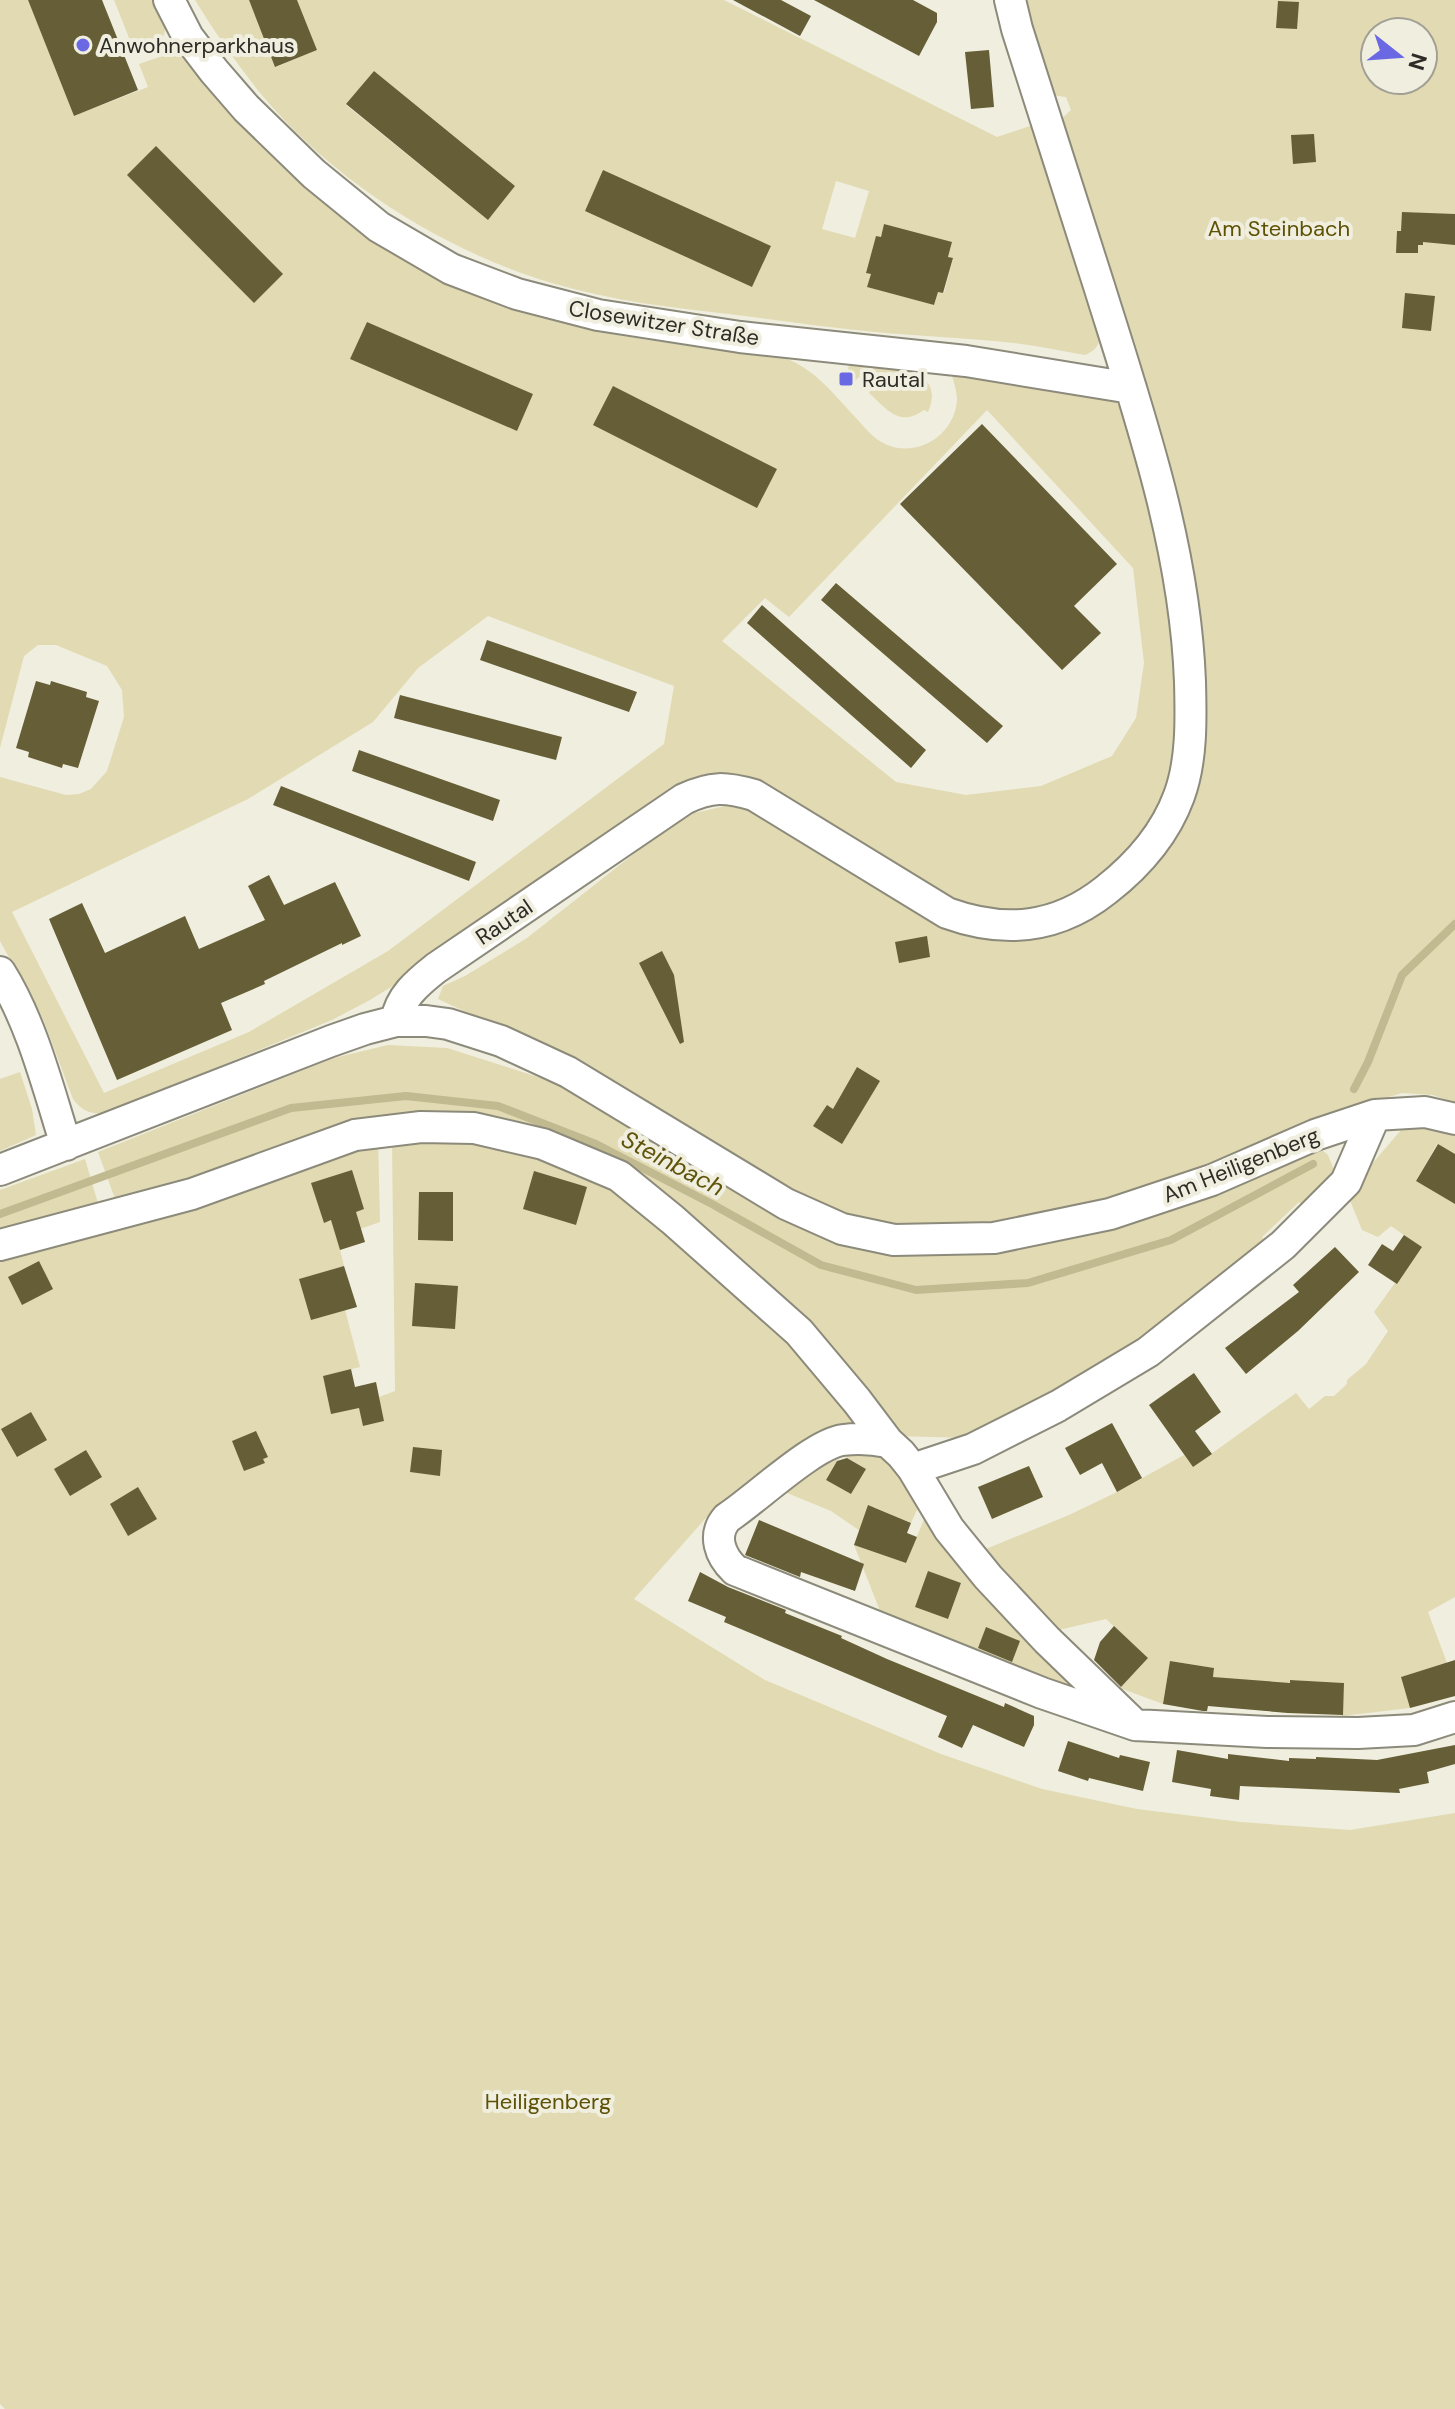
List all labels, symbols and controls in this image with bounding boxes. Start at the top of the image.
north arrow [1359,16,1439,96]
place label: Anwohnerparkhaus [99,31,295,60]
marker: Anwohnerparkhaus [74,36,92,54]
text: N [1401,50,1434,74]
park label: Am Steinbach [1208,214,1350,243]
street label: Closewitzer Straße [567,294,761,352]
place label: Rautal [862,365,925,394]
marker: Rautal [837,370,855,388]
street label: Rautal [470,892,538,952]
street label: Am Heiligenberg [1158,1120,1324,1210]
water label: Steinbach [616,1123,730,1203]
park label: Heiligenberg [485,2087,611,2116]

